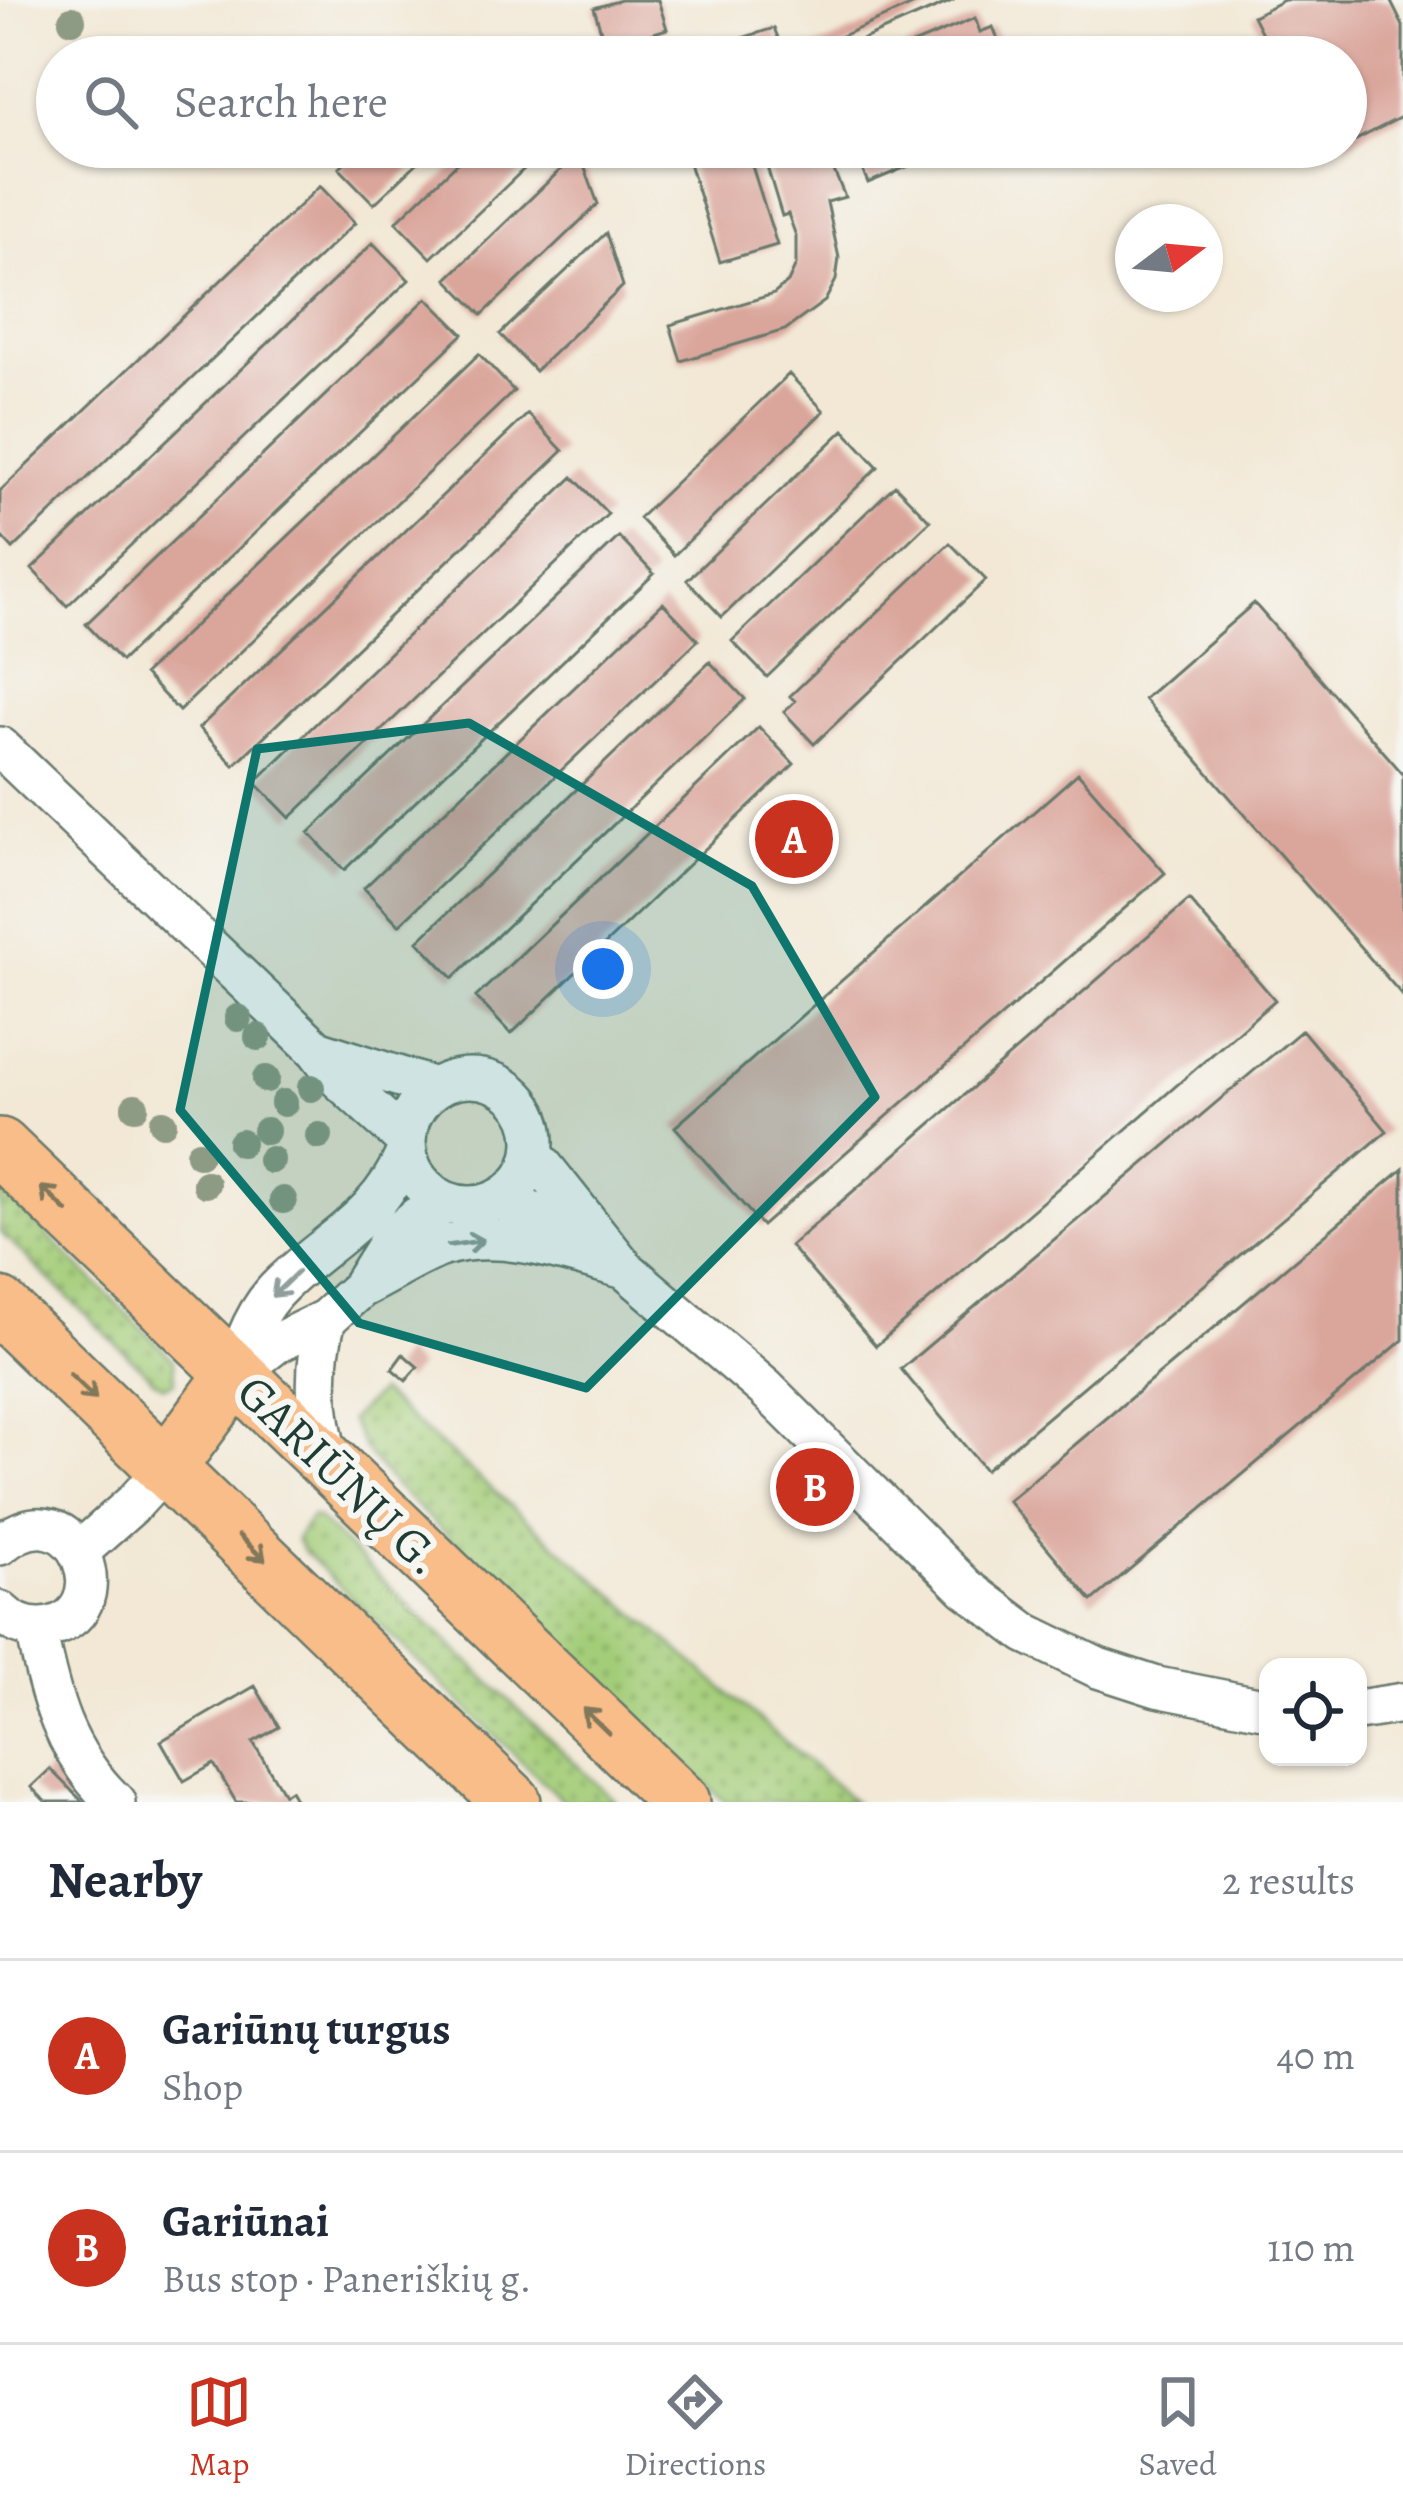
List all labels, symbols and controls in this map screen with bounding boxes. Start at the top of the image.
search box [36,36,1367,168]
icon: search [78,69,144,135]
text: Search here [174,71,388,133]
north arrow [1115,204,1223,312]
pin: A [755,794,833,884]
your location [573,939,633,999]
one-way arrow [40,1186,69,1214]
one-way arrow [446,1231,485,1254]
one-way arrow [271,1269,300,1298]
street label: GARIŪNŲ G. [223,1360,457,1590]
one-way arrow [68,1373,97,1401]
pin: B [776,1442,854,1532]
one-way arrow [236,1534,266,1562]
map controls [1259,1658,1367,1766]
button: locate [1259,1658,1367,1766]
one-way arrow [582,1707,611,1735]
text: Nearby [48,1845,202,1915]
text: 2 results [1222,1854,1355,1907]
text: Gariūnų turgus [162,1998,451,2060]
text: A [75,2029,99,2082]
text: 40 m [1276,2029,1355,2082]
text: Shop [162,2060,243,2113]
text: Gariūnai [162,2190,329,2252]
text: B [75,2221,99,2274]
text: 110 m [1267,2221,1355,2274]
text: Bus stop · Paneriškių g. [162,2252,532,2305]
tab: Map [186,2369,252,2486]
tab: Directions [625,2369,766,2486]
tab: Saved [1139,2369,1217,2486]

